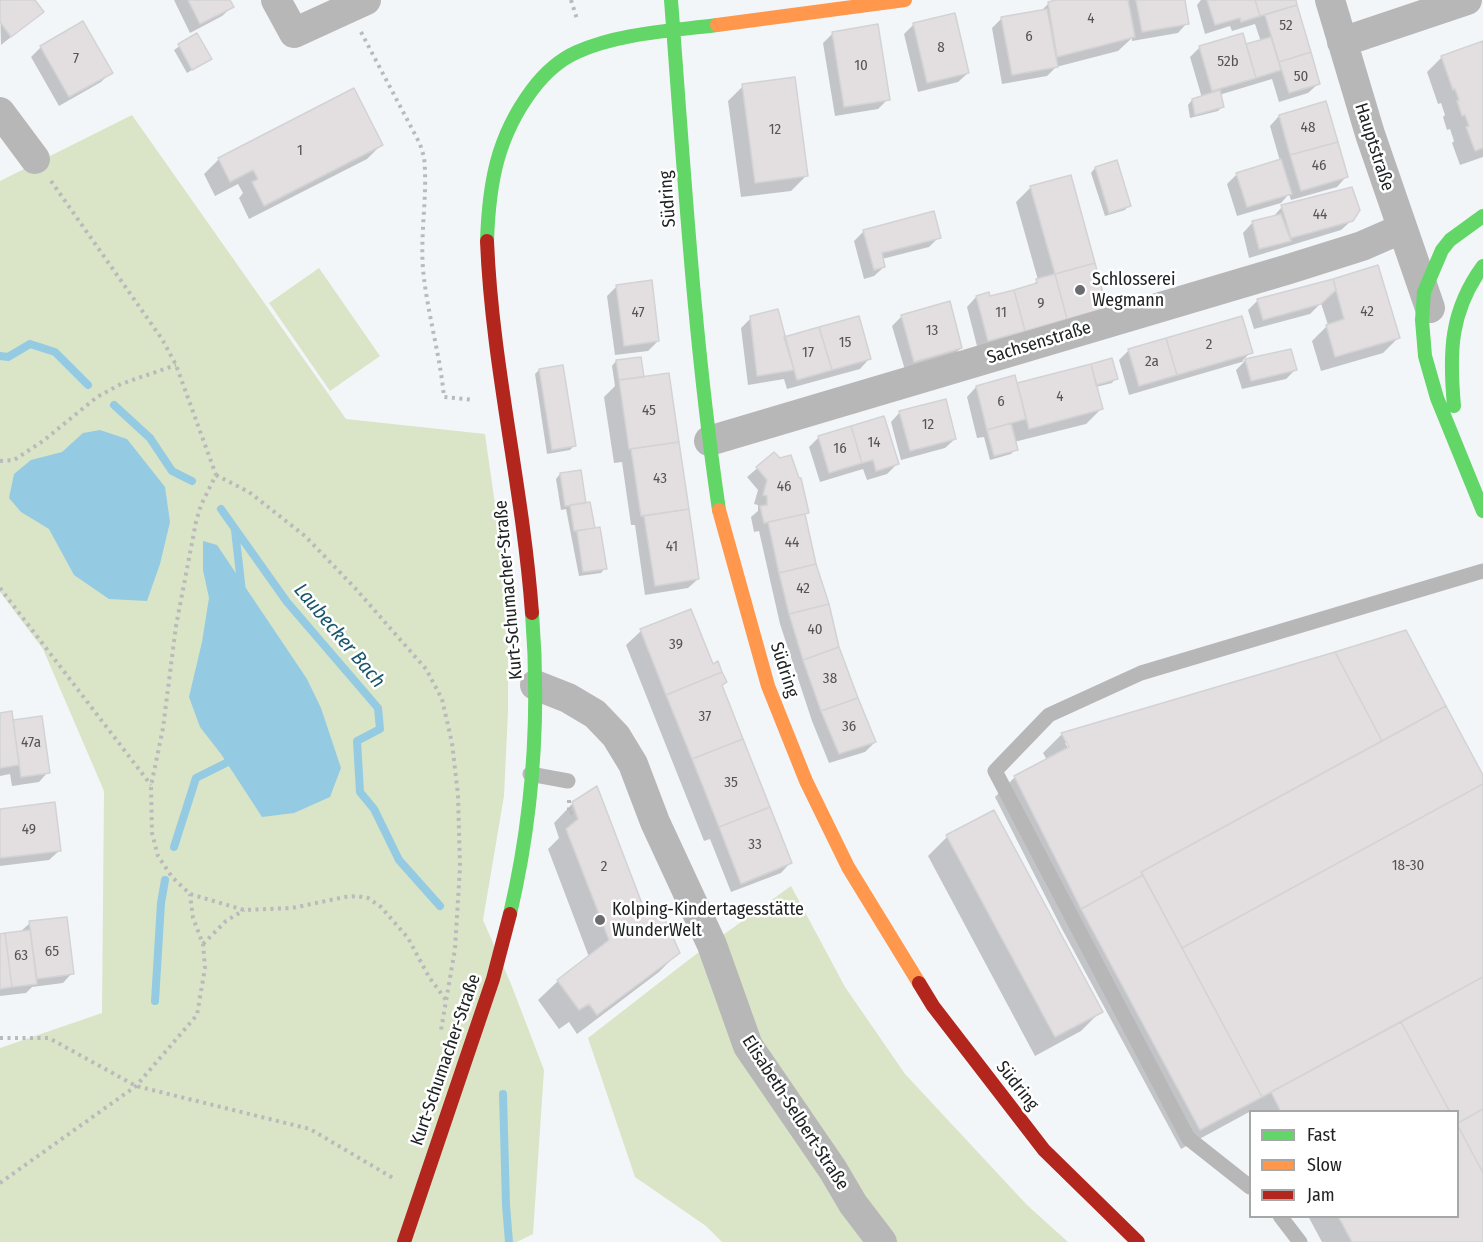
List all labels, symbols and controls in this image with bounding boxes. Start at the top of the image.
house number: 4 [1087,10,1095,28]
house number: 52 [1279,17,1293,35]
house number: 6 [1025,28,1033,46]
house number: 8 [937,39,945,57]
house number: 7 [73,50,79,68]
house number: 52b [1217,53,1239,71]
house number: 10 [854,57,868,75]
house number: 50 [1294,68,1308,86]
street label: Hauptstraße [1350,100,1398,194]
house number: 48 [1301,119,1315,137]
house number: 12 [769,121,781,139]
house number: 1 [297,142,303,160]
house number: 46 [1312,157,1326,175]
street label: Südring [655,170,681,228]
house number: 44 [1313,206,1327,224]
place label: Schlosserei Wegmann [1092,269,1176,312]
marker: Schlosserei Wegmann [1073,283,1087,297]
house number: 9 [1037,295,1045,313]
house number: 42 [1360,303,1374,321]
house number: 47 [631,304,645,322]
house number: 11 [995,304,1007,322]
street label: Sachsenstraße [984,317,1094,369]
house number: 13 [926,322,938,340]
house number: 15 [839,334,851,352]
house number: 2 [1206,336,1212,354]
house number: 17 [802,344,814,362]
house number: 2a [1145,353,1159,371]
house number: 4 [1056,388,1064,406]
house number: 6 [997,393,1005,411]
house number: 45 [642,402,656,420]
house number: 12 [922,416,934,434]
house number: 14 [867,434,881,452]
house number: 16 [833,440,847,458]
house number: 43 [653,470,667,488]
house number: 46 [777,478,791,496]
street label: Kurt-Schumacher-Straße [490,499,528,681]
house number: 44 [785,534,799,552]
house number: 41 [666,538,678,556]
water label: Laubecker Bach [288,579,390,693]
house number: 42 [796,580,810,598]
house number: 40 [807,621,823,639]
house number: 39 [669,636,683,654]
street label: Südring [765,640,803,700]
house number: 38 [823,670,837,688]
house number: 37 [699,708,711,726]
house number: 36 [842,718,856,736]
house number: 47a [21,734,41,752]
house number: 35 [724,774,738,792]
house number: 49 [22,821,36,839]
house number: 33 [748,836,762,854]
house number: 18-30 [1392,857,1424,875]
house number: 2 [601,858,607,876]
place label: Kolping-Kindertagesstätte WunderWelt [612,899,804,942]
marker: Kolping-Kindertagesstätte WunderWelt [593,913,607,927]
house number: 65 [45,943,59,961]
house number: 63 [14,947,28,965]
street label: Kurt-Schumacher-Straße [407,971,485,1149]
street label: Elisabeth-Selbert-Straße [737,1032,853,1194]
street label: Südring [991,1057,1043,1115]
legend [1249,1110,1459,1218]
text: Fast [1307,1124,1336,1146]
text: Slow [1307,1154,1342,1176]
text: Jam [1307,1184,1335,1206]

